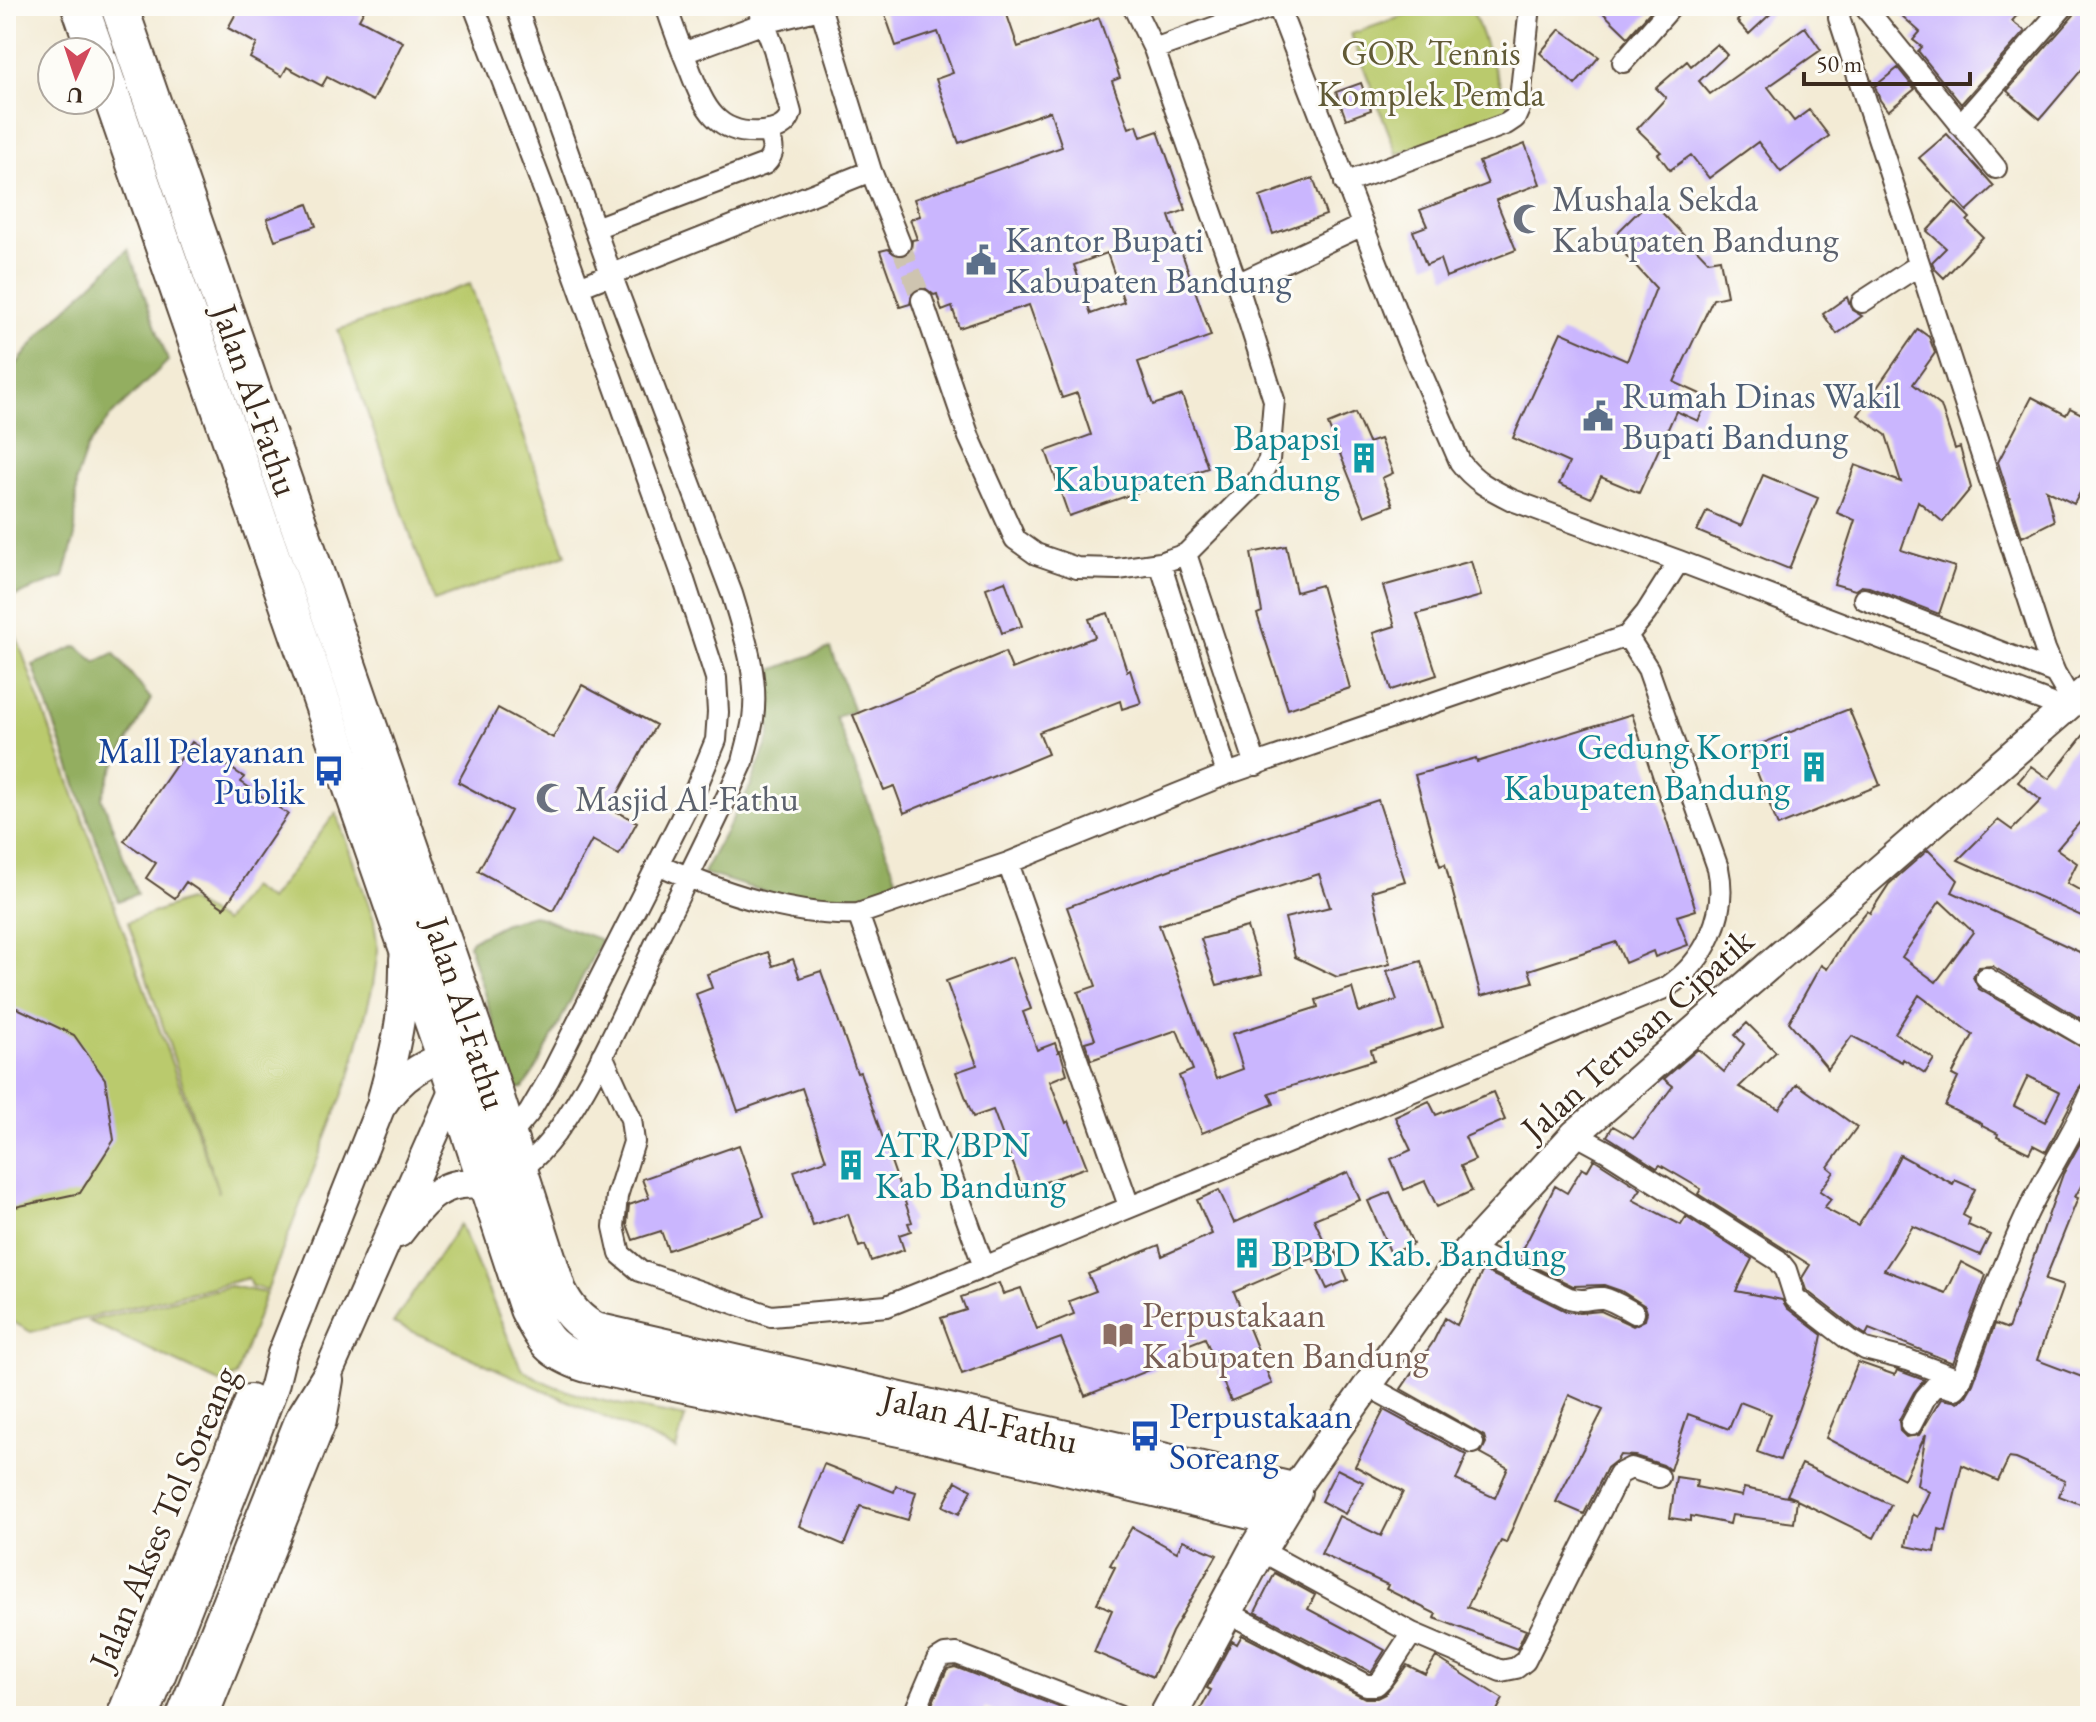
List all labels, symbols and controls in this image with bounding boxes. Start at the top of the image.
park label: GOR Tennis Komplek Pemda [1317,29,1546,117]
north arrow [36,36,116,116]
scale bar [1804,36,1970,86]
text: 50 m [1816,48,1863,79]
text: U [65,81,84,110]
place label: Mushala Sekda Kabupaten Bandung [1552,175,1839,263]
mosque icon: Mushala Sekda Kabupaten Bandung [1511,202,1545,236]
place label: Kantor Bupati Kabupaten Bandung [1005,216,1292,304]
public building icon: Kantor Bupati Kabupaten Bandung [964,243,998,277]
street label: Jalan Al-Fathu [200,295,311,502]
place label: Rumah Dinas Wakil Bupati Bandung [1622,372,1901,460]
public building icon: Rumah Dinas Wakil Bupati Bandung [1581,399,1615,433]
place label: Bapapsi Kabupaten Bandung [1053,414,1340,502]
building icon: Bapapsi Kabupaten Bandung [1347,441,1381,475]
place label: Gedung Korpri Kabupaten Bandung [1503,723,1790,811]
place label: Mall Pelayanan Publik [98,727,306,815]
building icon: Gedung Korpri Kabupaten Bandung [1797,750,1831,784]
bus stop icon: Mall Pelayanan Publik [312,754,346,788]
place label: Masjid Al-Fathu [575,775,799,822]
mosque icon: Masjid Al-Fathu [534,781,568,815]
street label: Jalan Al-Fathu [412,908,519,1115]
street label: Jalan Terusan Cipatik [1509,916,1764,1153]
place label: ATR/BPN Kab Bandung [874,1121,1066,1209]
building icon: ATR/BPN Kab Bandung [834,1148,868,1182]
place label: BPBD Kab. Bandung [1271,1230,1566,1277]
building icon: BPBD Kab. Bandung [1230,1236,1264,1270]
place label: Perpustakaan Kabupaten Bandung [1142,1291,1429,1379]
library icon: Perpustakaan Kabupaten Bandung [1101,1318,1135,1352]
street label: Jalan Akses Tol Soreang [77,1359,248,1680]
street label: Jalan Al-Fathu [874,1373,1083,1464]
place label: Perpustakaan Soreang [1169,1392,1353,1480]
bus stop icon: Perpustakaan Soreang [1128,1419,1162,1453]

